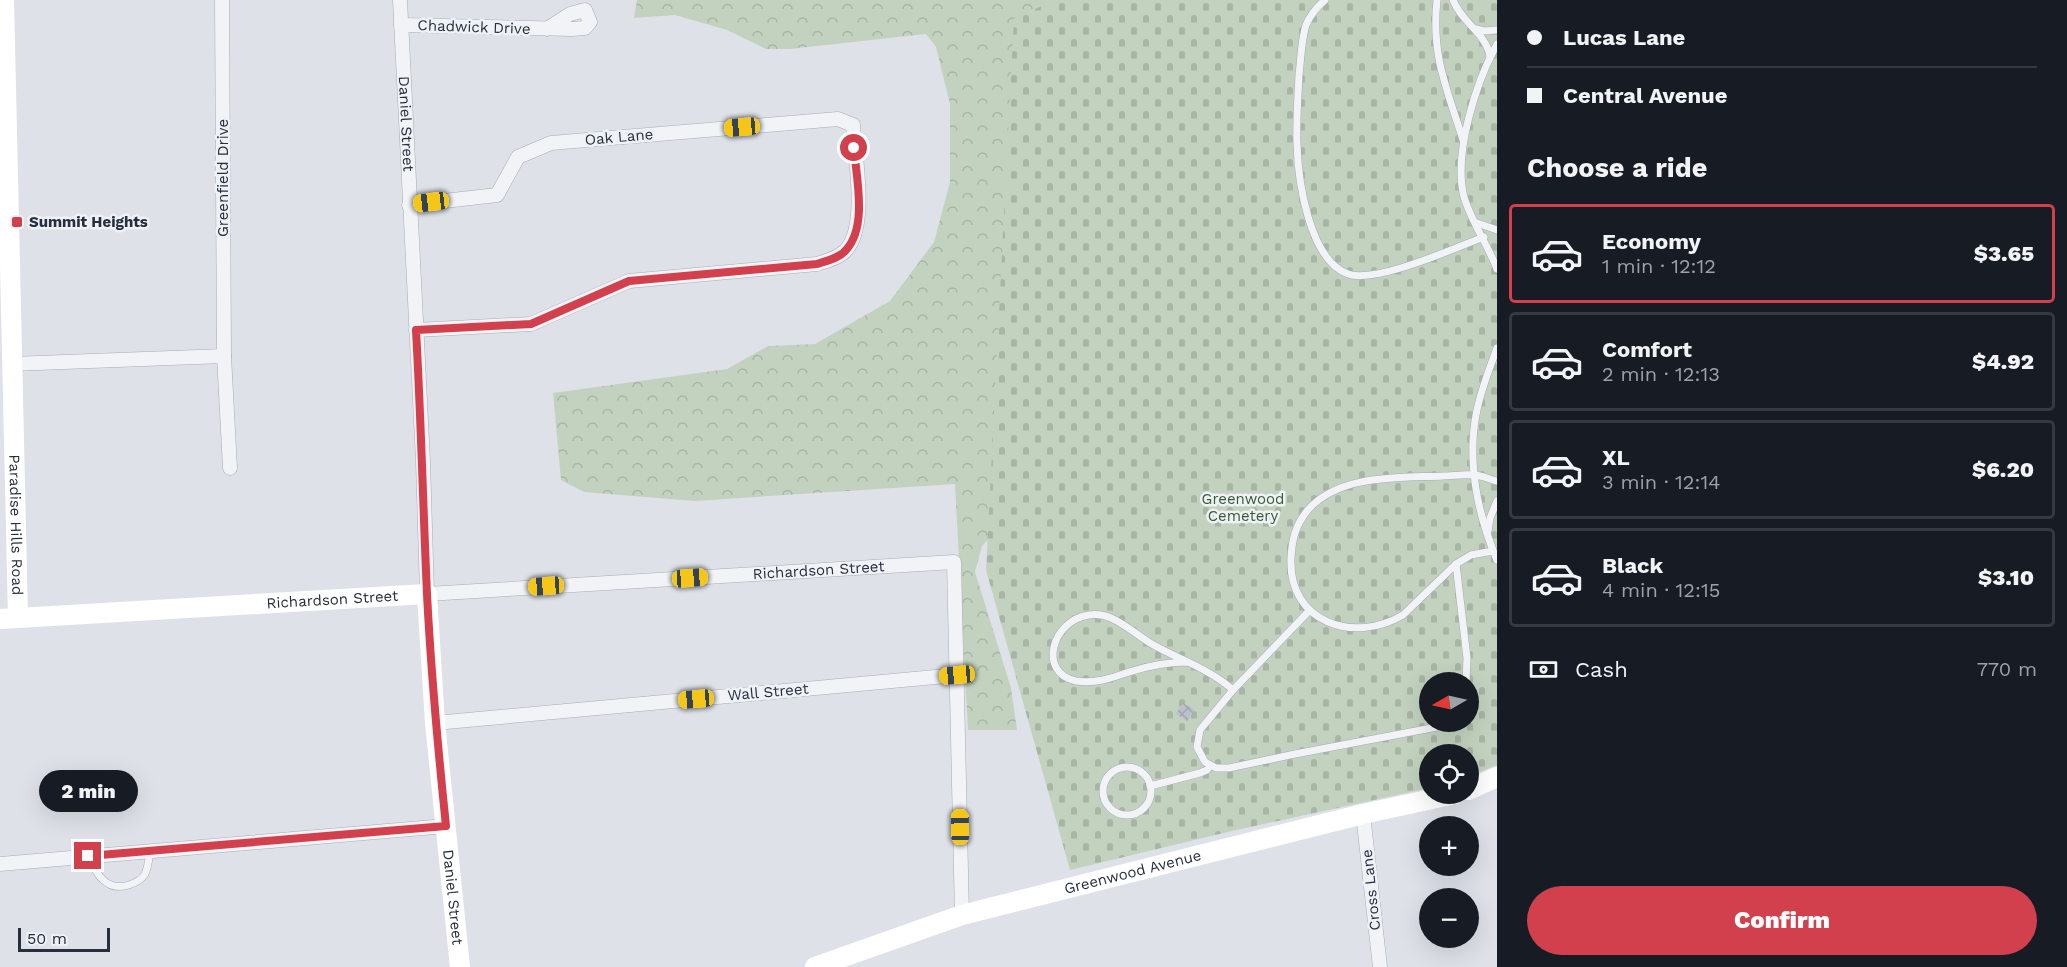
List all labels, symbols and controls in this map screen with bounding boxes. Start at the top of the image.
street label: Chadwick Drive [417,16,531,38]
text: Lucas Lane [1563,25,1685,50]
street label: Daniel Street [395,76,418,173]
text: Central Avenue [1563,83,1727,108]
car [723,116,761,138]
street label: Greenfield Drive [214,119,232,237]
street label: Oak Lane [584,125,654,149]
route start [840,134,867,161]
text: Choose a ride [1527,152,1707,184]
car [412,191,450,213]
place label: Summit Heights [29,213,148,231]
marker: Summit Heights [10,215,24,229]
icon: car [1530,227,1584,281]
text: Economy [1602,229,1701,254]
text: $3.65 [1974,241,2034,266]
text: 1 min · 12:12 [1602,254,1716,278]
icon: car [1530,335,1584,389]
text: Comfort [1602,337,1692,362]
text: $4.92 [1972,349,2034,374]
text: 2 min · 12:13 [1602,362,1720,386]
icon: car [1530,443,1584,497]
text: XL [1602,445,1630,470]
street label: Paradise Hills Road [5,454,26,596]
text: $6.20 [1972,457,2034,482]
text: 3 min · 12:14 [1602,470,1720,494]
park label: Greenwood Cemetery [1202,490,1284,525]
icon: car [1530,551,1584,605]
text: Black [1602,553,1663,578]
street label: Richardson Street [752,557,886,583]
text: $3.10 [1978,565,2034,590]
car [671,568,709,588]
car [527,576,565,596]
text: 4 min · 12:15 [1602,578,1720,602]
street label: Richardson Street [266,587,400,612]
icon: cash [1527,653,1560,686]
text: Cash [1575,657,1628,682]
text: 770 m [1977,657,2037,681]
car [938,664,976,686]
north arrow [1419,672,1479,732]
map controls [1419,672,1479,948]
street label: Wall Street [727,679,810,705]
car [677,688,715,710]
button: locate [1419,744,1479,804]
callout: 2 min [38,769,138,811]
text: 2 min [61,779,116,803]
car [951,809,969,845]
button: + [1419,816,1479,876]
route end [74,842,101,869]
street label: Greenwood Avenue [1062,846,1203,898]
street label: Daniel Street [439,849,467,946]
street label: Cross Lane [1358,849,1384,931]
button: Confirm [1527,886,2037,955]
button: − [1419,888,1479,948]
scale bar [18,925,110,952]
text: 50 m [27,929,67,948]

